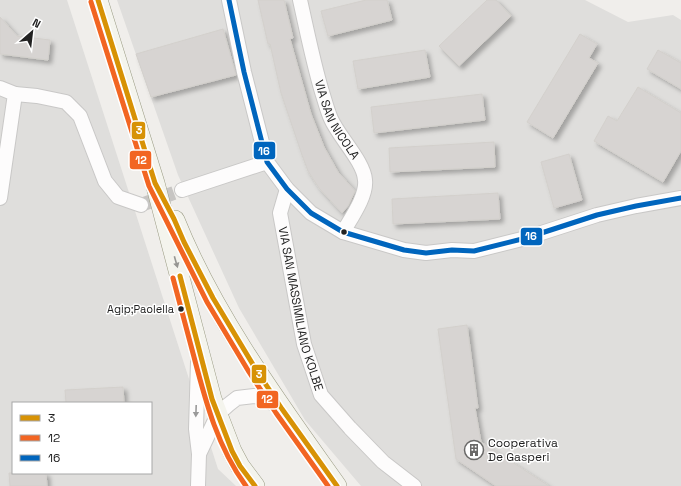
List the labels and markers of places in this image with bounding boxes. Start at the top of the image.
unlabelled marker [339,227,349,237]
place label: Agip;Paolella [107,302,175,316]
marker: Agip;Paolella [176,304,186,314]
place label: Cooperativa De Gasperi [488,435,558,465]
building icon: Cooperativa De Gasperi [463,439,485,461]

